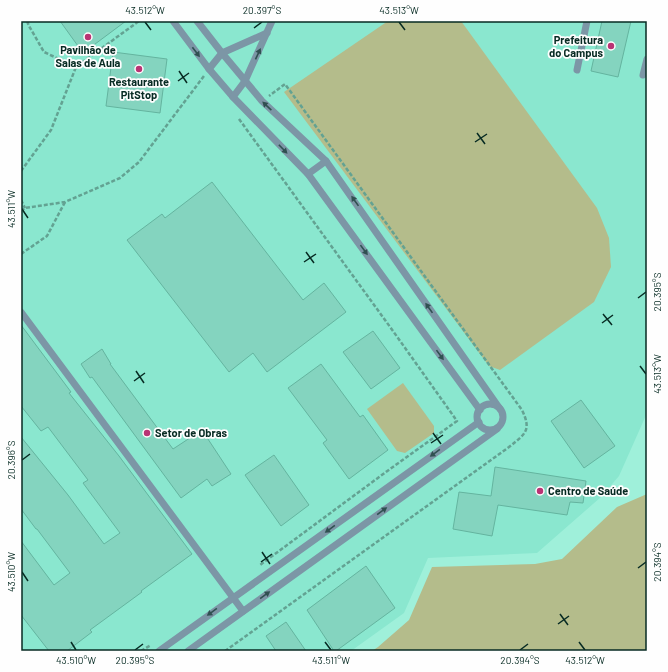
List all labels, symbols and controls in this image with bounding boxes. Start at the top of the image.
text: 43.512°W [125,4,165,16]
text: 20.397°S [243,4,281,16]
text: 43.513°W [379,4,419,16]
marker: Pavilhão de Salas de Aula [83,32,93,42]
place label: Prefeitura do Campus [549,33,603,59]
marker: Prefeitura do Campus [606,41,616,51]
place label: Pavilhão de Salas de Aula [56,43,121,69]
one-way arrow [192,47,200,57]
one-way arrow [255,47,261,59]
marker: Restaurante PitStop [134,64,144,74]
place label: Restaurante PitStop [109,75,169,101]
one-way arrow [263,102,272,111]
one-way arrow [278,144,288,154]
text: 43.511°W [5,190,17,228]
one-way arrow [351,196,359,207]
one-way arrow [360,245,368,256]
text: 20.395°S [651,272,663,311]
one-way arrow [425,303,433,313]
one-way arrow [436,350,444,361]
text: 43.513°W [651,354,663,394]
place label: Setor de Obras [155,426,228,439]
marker: Setor de Obras [142,428,152,438]
text: 20.396°S [5,440,17,479]
one-way arrow [430,449,441,457]
place label: Centro de Saúde [548,484,628,497]
marker: Centro de Saúde [535,486,545,496]
one-way arrow [376,507,387,515]
one-way arrow [324,524,335,533]
text: 20.394°S [651,542,663,582]
text: 43.510°W [5,552,17,592]
one-way arrow [259,591,270,599]
one-way arrow [207,608,218,616]
text: 43.510°W [56,654,96,666]
text: 20.395°S [116,654,155,666]
text: 43.511°W [312,654,350,666]
text: 20.394°S [500,654,540,666]
text: 43.512°W [565,654,605,666]

